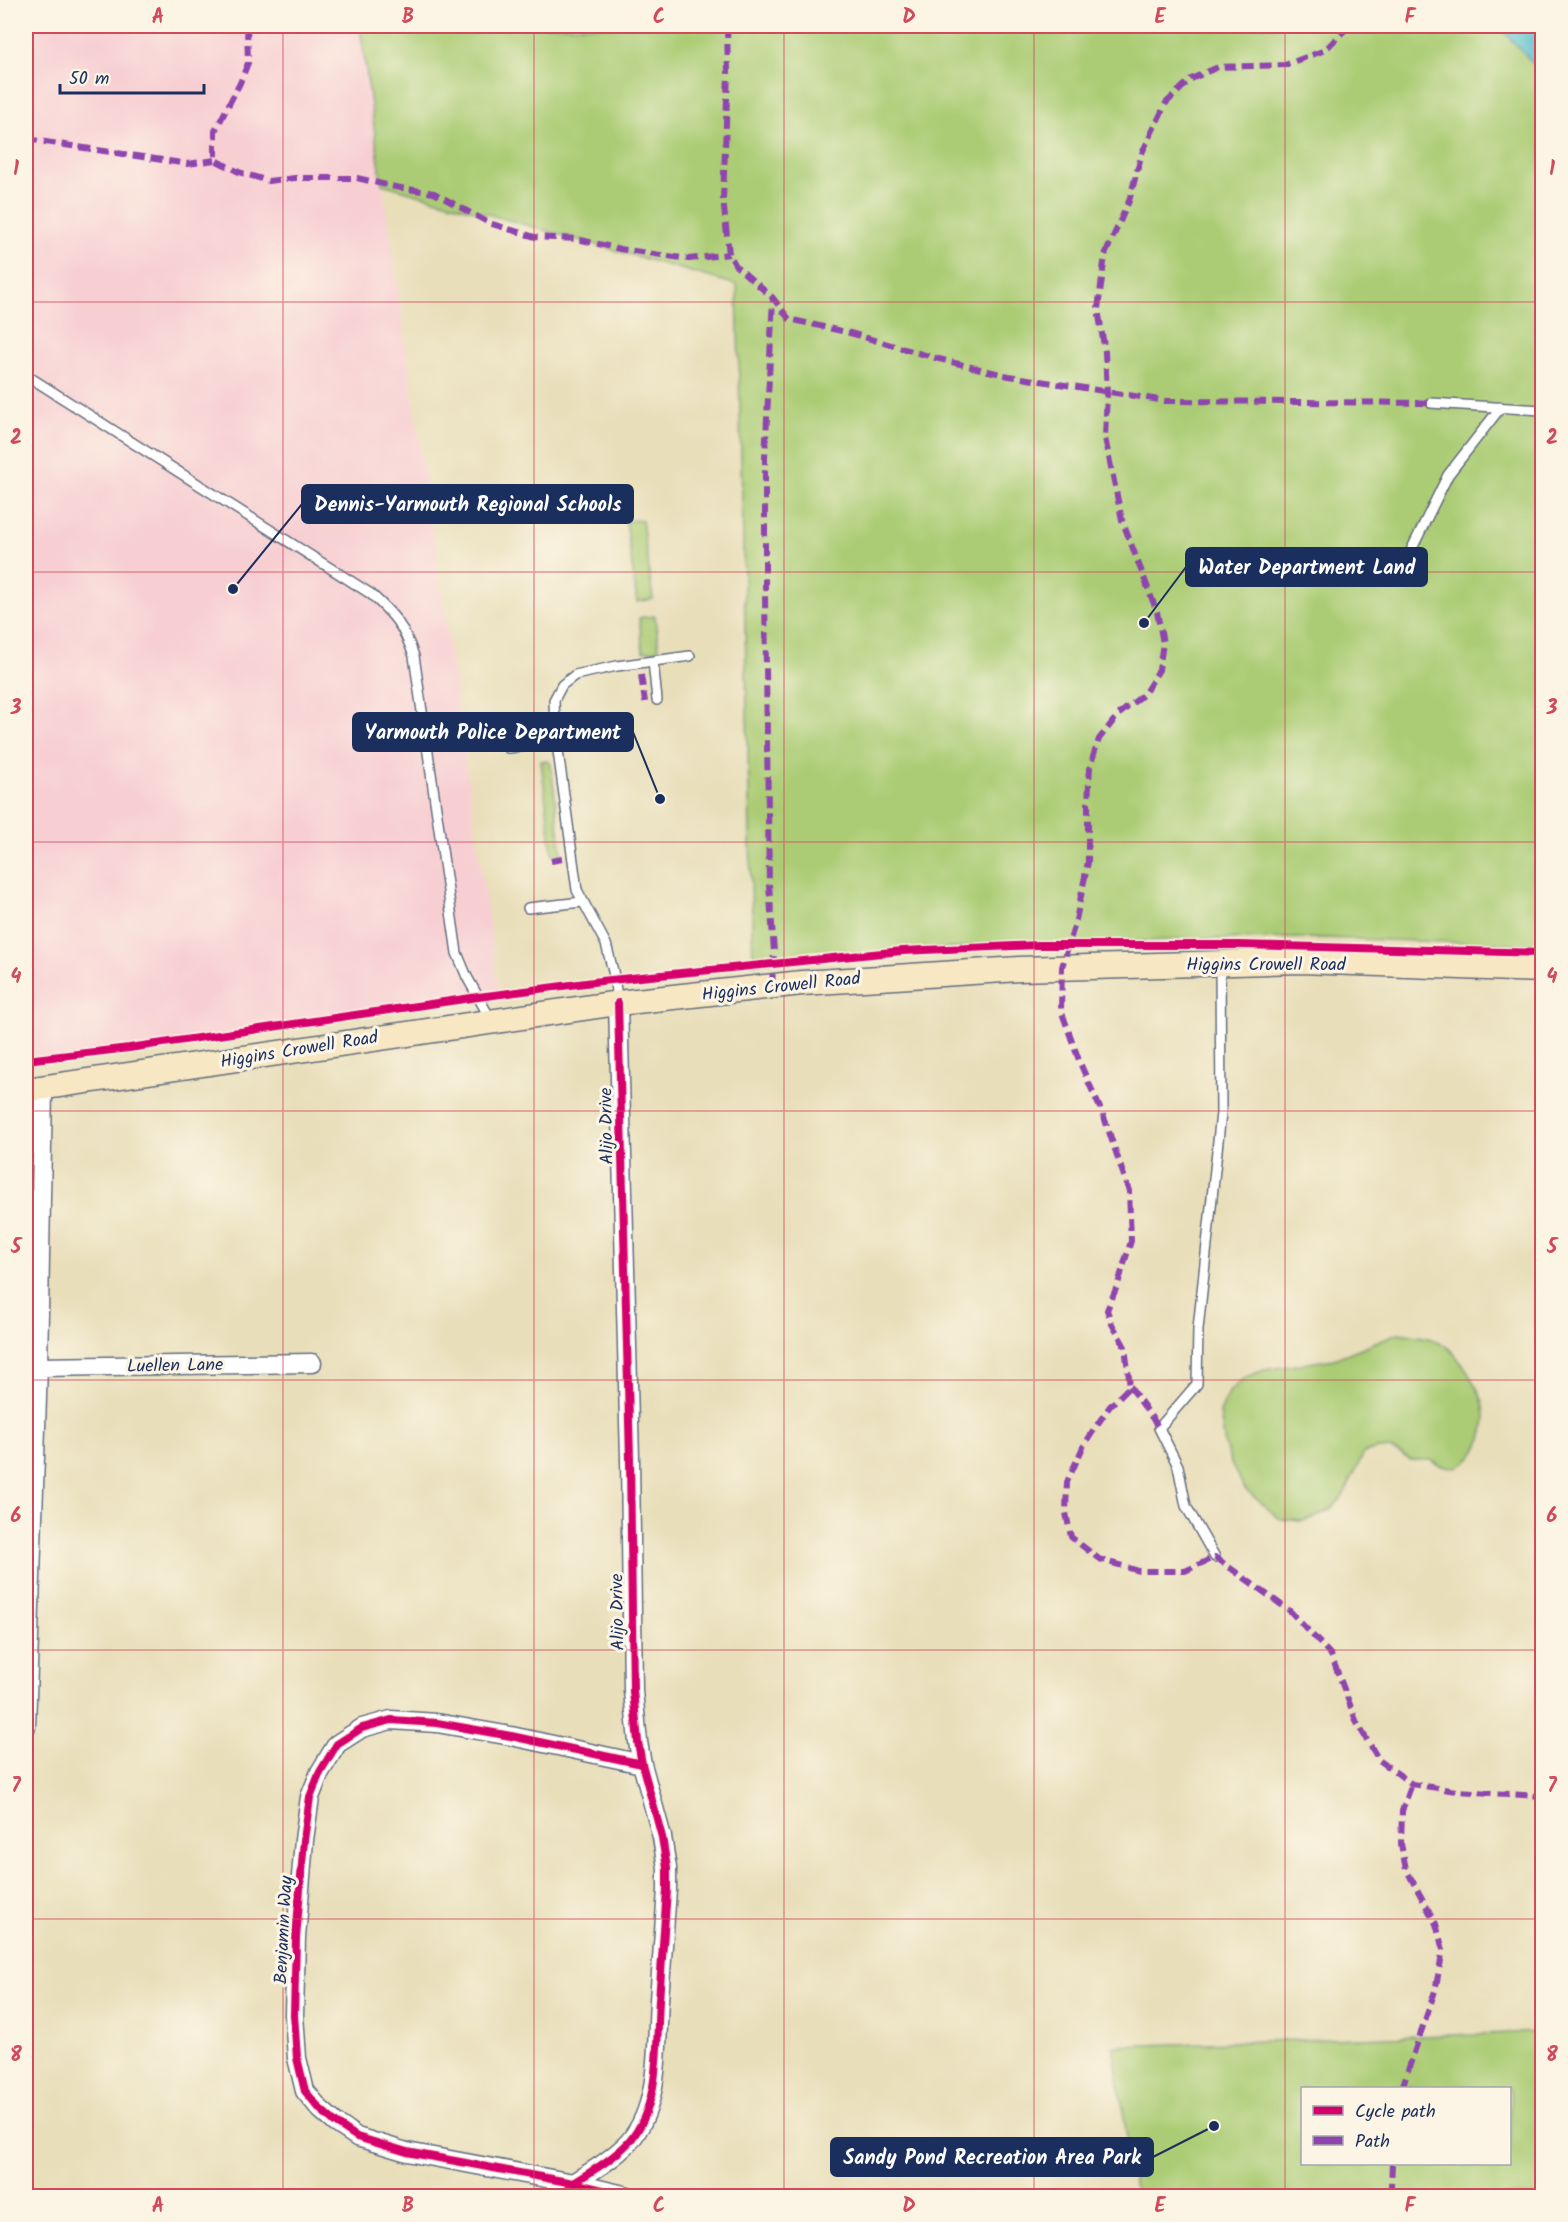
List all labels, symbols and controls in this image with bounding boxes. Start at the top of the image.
text: A [152,2,164,34]
text: B [402,2,414,34]
text: C [653,2,665,34]
text: D [902,2,916,34]
text: E [1154,2,1166,34]
text: F [1405,2,1417,34]
scale bar [60,57,204,95]
text: 50 m [69,65,109,94]
text: 1 [13,154,19,186]
text: 1 [1549,154,1555,186]
text: 2 [10,423,22,455]
text: 2 [1546,423,1558,455]
callout: Dennis-Yarmouth Regional Schools [302,485,633,523]
text: Dennis-Yarmouth Regional Schools [314,490,622,522]
callout: Water Department Land [1186,548,1427,586]
text: Water Department Land [1199,553,1417,585]
text: 3 [10,693,22,725]
text: 3 [1546,693,1558,725]
callout: Yarmouth Police Department [353,713,633,751]
text: Yarmouth Police Department [365,718,622,750]
street label: Higgins Crowell Road [1186,951,1347,980]
text: 4 [11,962,22,994]
text: 4 [1547,962,1558,994]
street label: Higgins Crowell Road [700,965,863,1010]
street label: Higgins Crowell Road [218,1024,381,1077]
street label: Alijo Drive [592,1087,623,1165]
text: 5 [10,1232,23,1264]
text: 5 [1546,1232,1559,1264]
street label: Luellen Lane [127,1351,223,1382]
text: 6 [11,1501,22,1533]
text: 6 [1547,1501,1558,1533]
street label: Alijo Drive [603,1573,634,1651]
text: 7 [11,1771,21,1803]
text: 7 [1547,1771,1557,1803]
street label: Benjamin Way [267,1875,302,1985]
text: 8 [10,2040,22,2072]
text: 8 [1546,2040,1558,2072]
legend [1301,2087,1511,2165]
text: Cycle path [1355,2098,1436,2127]
text: Path [1355,2128,1390,2157]
callout: Sandy Pond Recreation Area Park [831,2138,1153,2176]
text: Sandy Pond Recreation Area Park [843,2143,1142,2175]
text: A [152,2191,164,2222]
text: B [402,2191,414,2222]
text: C [653,2191,665,2222]
text: D [902,2191,916,2222]
text: E [1154,2191,1166,2222]
text: F [1405,2191,1417,2222]

